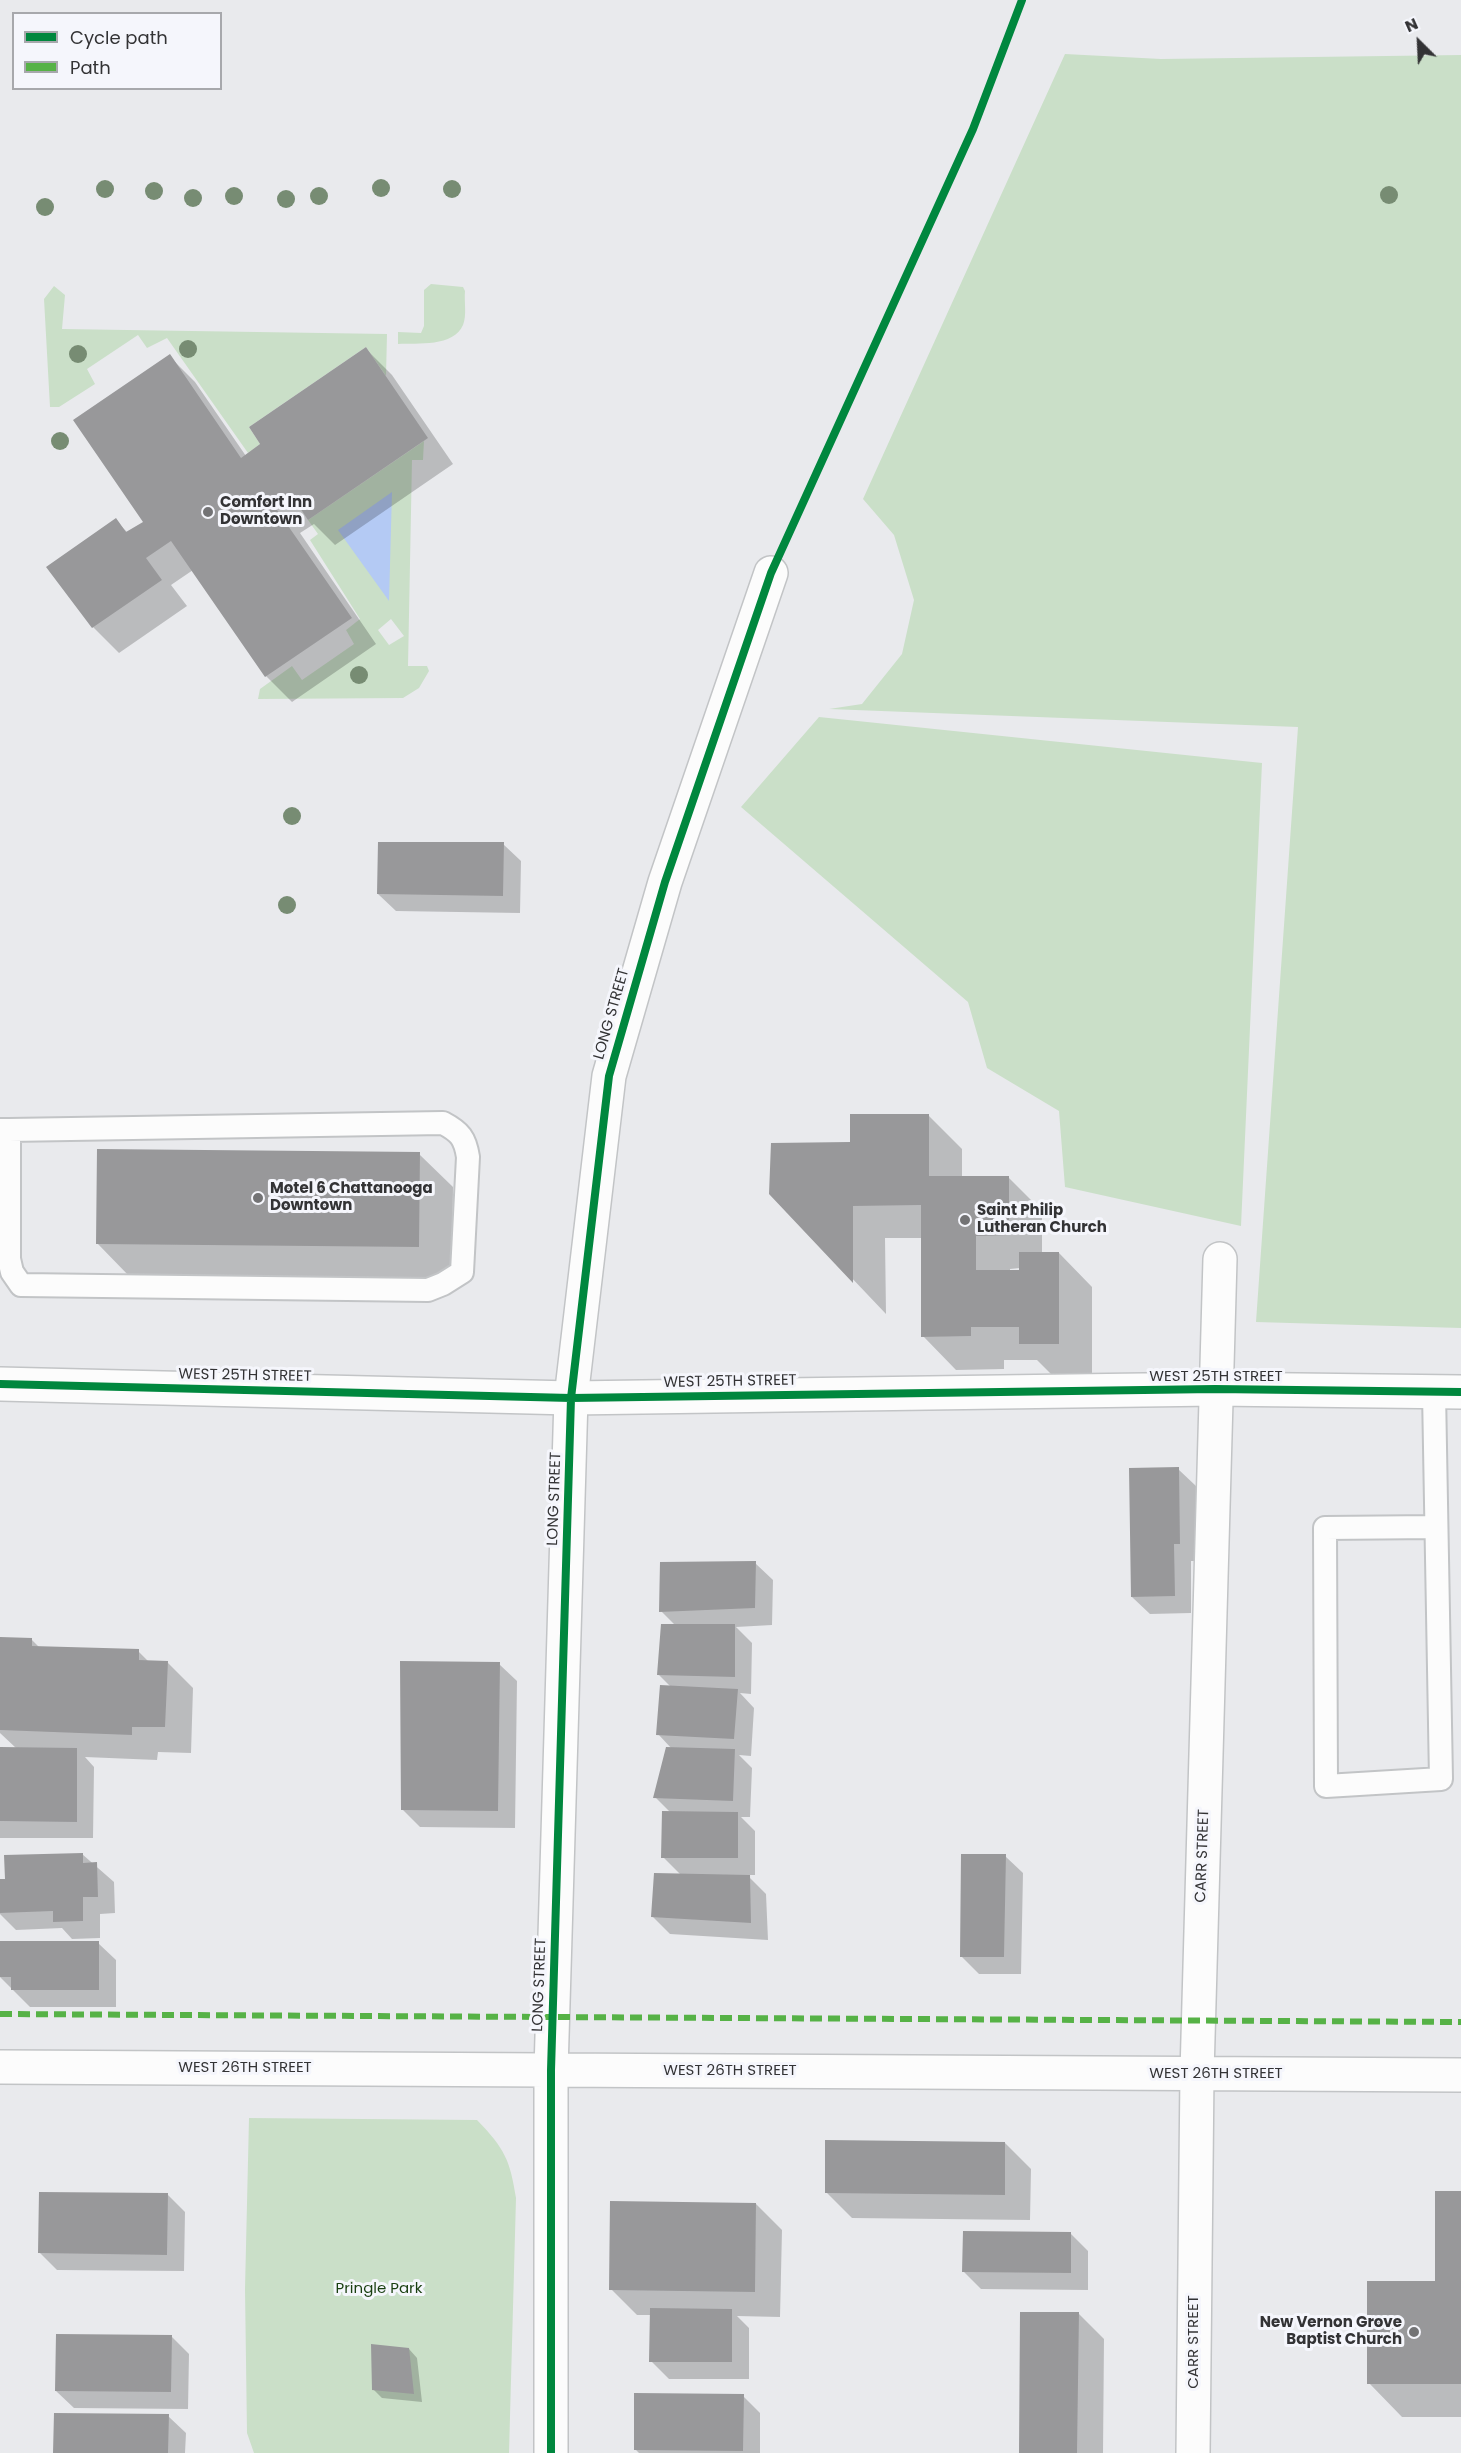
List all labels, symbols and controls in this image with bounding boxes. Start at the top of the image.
legend [12,12,222,90]
north arrow [1389,12,1449,72]
text: N [1401,12,1422,38]
text: Cycle path [70,25,168,50]
text: Path [70,55,111,80]
place label: Comfort Inn Downtown [220,494,312,529]
marker: Comfort Inn Downtown [201,505,215,519]
street label: LONG STREET [590,966,634,1062]
place label: Motel 6 Chattanooga Downtown [270,1180,433,1215]
marker: Motel 6 Chattanooga Downtown [251,1191,265,1205]
place label: Saint Philip Lutheran Church [977,1202,1107,1237]
marker: Saint Philip Lutheran Church [958,1213,972,1227]
street label: WEST 25TH STREET [178,1366,312,1386]
street label: WEST 25TH STREET [1149,1368,1283,1386]
street label: WEST 25TH STREET [663,1372,797,1392]
street label: LONG STREET [544,1452,566,1546]
street label: CARR STREET [1192,1809,1214,1903]
street label: LONG STREET [529,1938,551,2032]
street label: WEST 26TH STREET [178,2059,312,2077]
street label: WEST 26TH STREET [663,2062,797,2080]
street label: WEST 26TH STREET [1149,2065,1283,2083]
park label: Pringle Park [336,2280,422,2298]
street label: CARR STREET [1185,2295,1203,2389]
place label: New Vernon Grove Baptist Church [1260,2314,1402,2349]
marker: New Vernon Grove Baptist Church [1407,2325,1421,2339]

